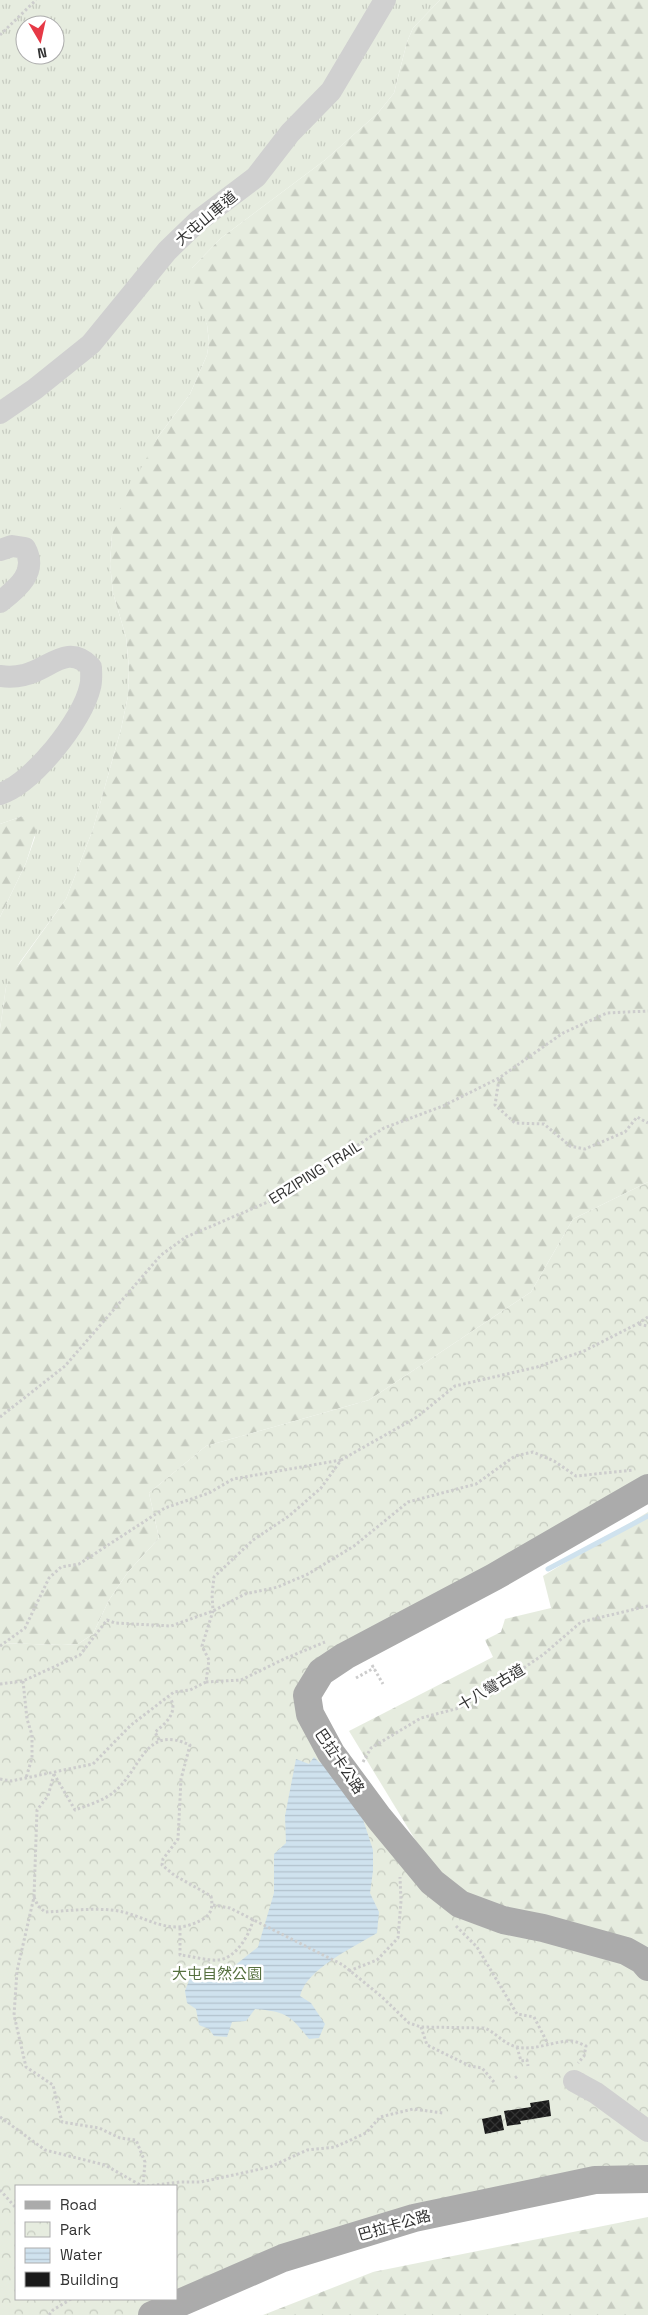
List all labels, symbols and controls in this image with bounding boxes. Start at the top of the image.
north arrow [15,15,65,65]
text: N [36,43,48,62]
street label: 大屯山車道 [171,187,241,249]
street label: ERZIPING TRAIL [265,1136,365,1208]
street label: 十八彎古道 [454,1660,528,1714]
street label: 巴拉卡公路 [311,1725,369,1797]
park label: 大屯自然公園 [172,1964,262,1983]
legend [15,2185,178,2300]
text: Road [60,2195,97,2214]
street label: 巴拉卡公路 [355,2206,433,2244]
text: Park [60,2220,91,2239]
text: Water [60,2245,103,2264]
text: Building [60,2270,119,2289]

